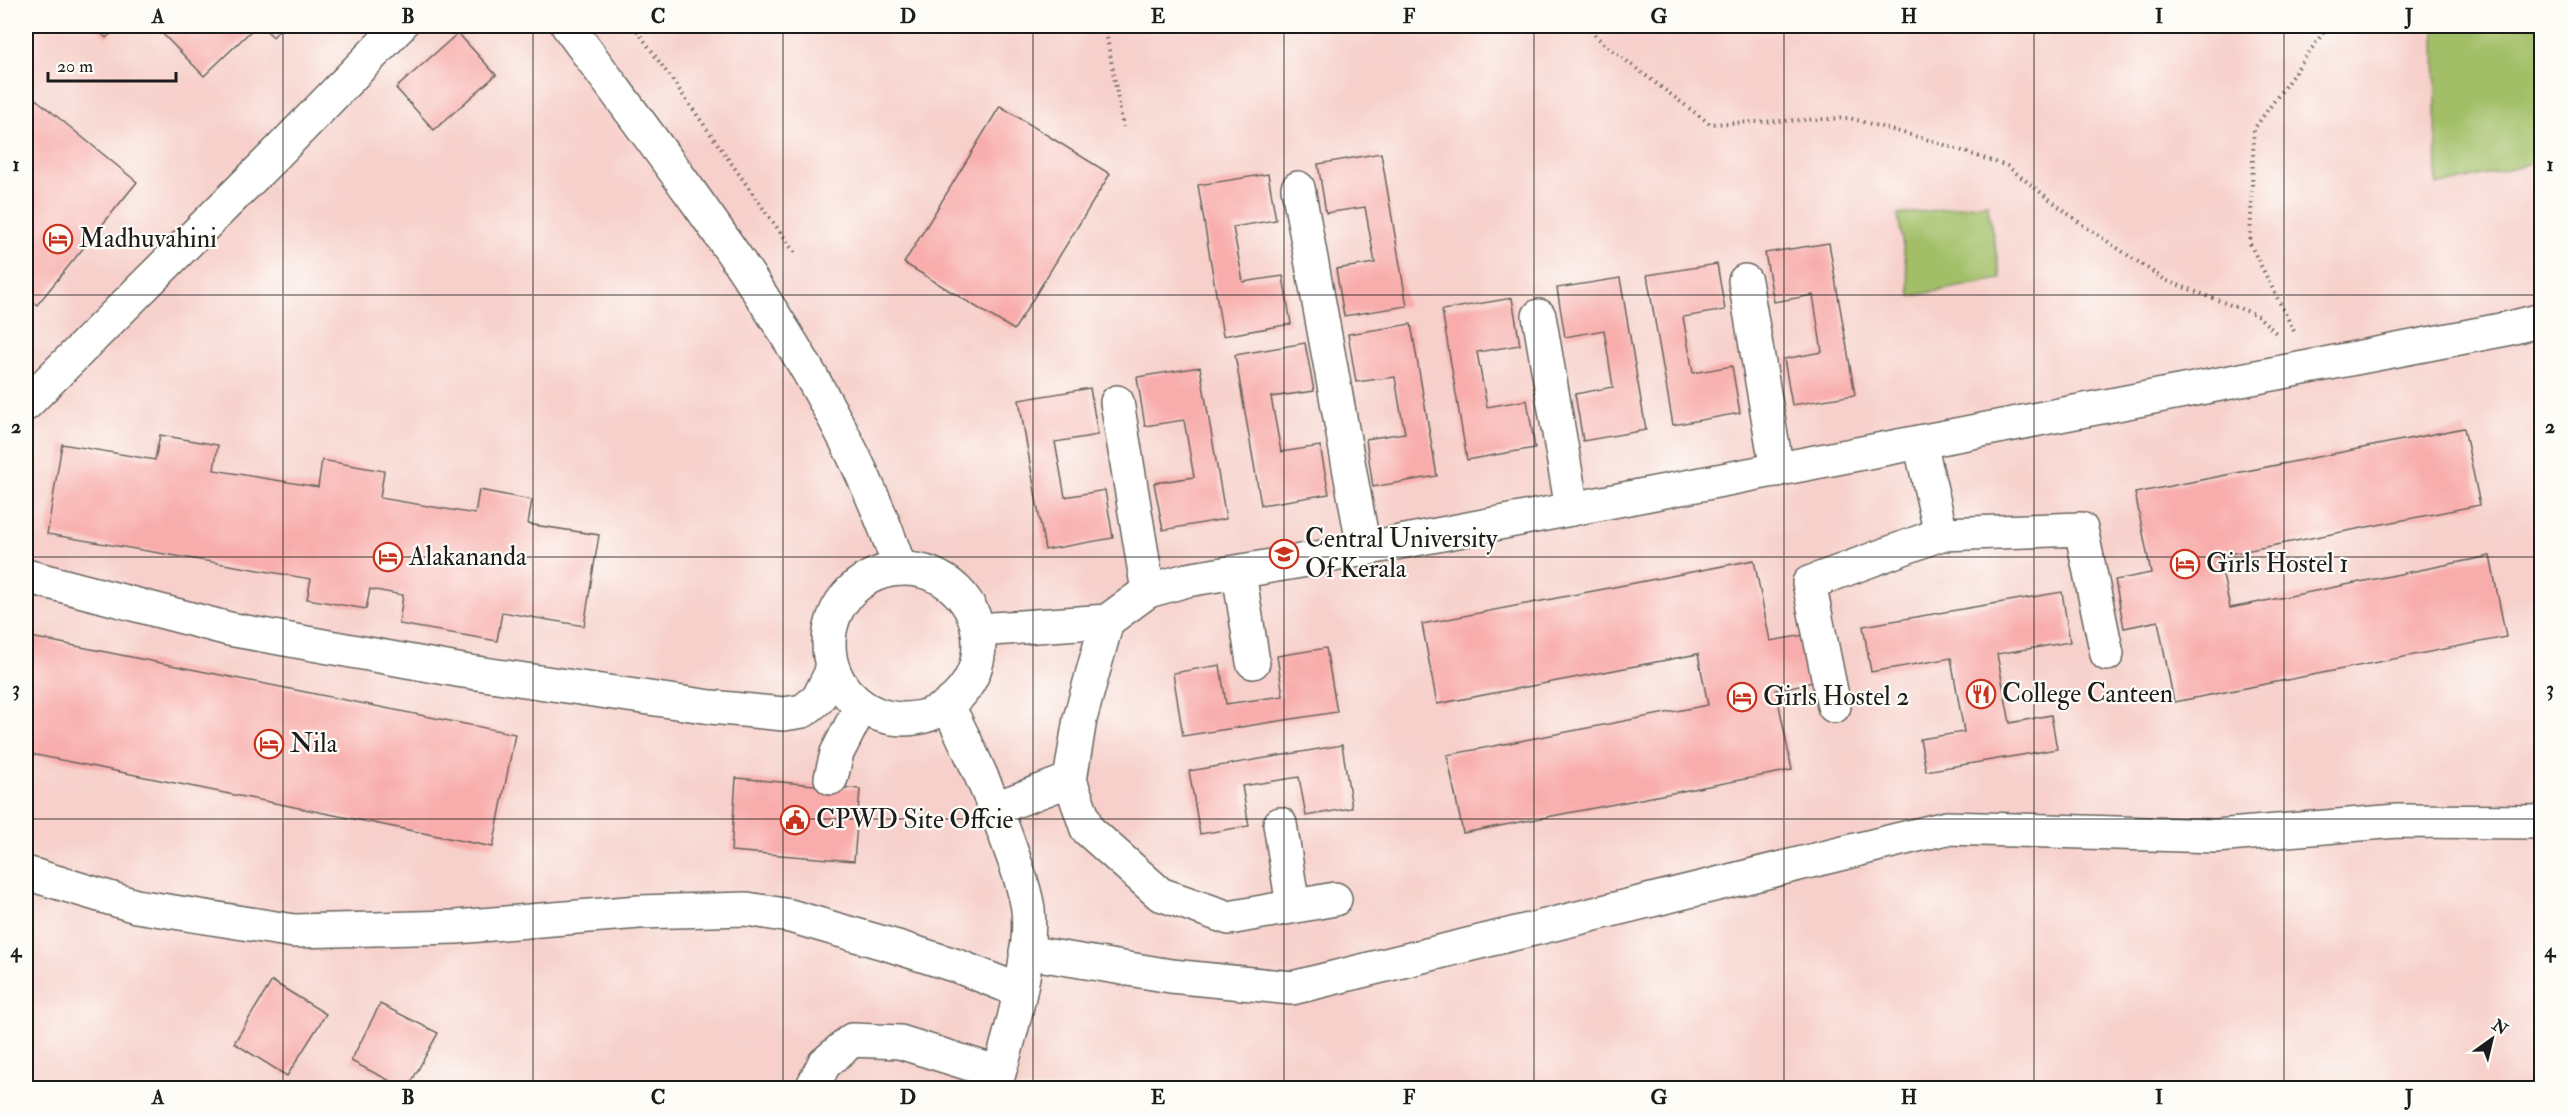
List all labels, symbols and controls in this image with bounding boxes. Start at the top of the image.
text: A [151,4,165,29]
text: B [401,4,415,29]
text: C [651,4,665,29]
text: D [900,4,916,29]
text: E [1151,4,1166,29]
text: F [1403,4,1416,29]
text: G [1651,4,1668,29]
text: H [1901,4,1917,29]
text: I [2155,4,2163,29]
text: J [2404,4,2413,29]
scale bar [48,45,176,83]
text: 20 m [57,55,93,78]
text: 1 [12,152,20,177]
text: 1 [2546,152,2554,177]
hotel icon: Madhuvahini [42,223,74,255]
place label: Madhuvahini [79,223,217,255]
text: 2 [11,414,21,439]
text: 2 [2545,414,2555,439]
place label: Central University Of Kerala [1305,523,1498,585]
school or university icon: Central University Of Kerala [1268,538,1300,570]
hotel icon: Alakananda [372,541,404,573]
place label: Alakananda [408,541,527,573]
hotel icon: Girls Hostel 1 [2169,548,2201,580]
place label: Girls Hostel 1 [2206,548,2349,580]
text: 3 [12,676,20,701]
text: 3 [2546,676,2554,701]
restaurant icon: College Canteen [1965,678,1997,710]
place label: College Canteen [2002,678,2173,710]
hotel icon: Girls Hostel 2 [1726,681,1758,713]
place label: Girls Hostel 2 [1763,681,1909,713]
hotel icon: Nila [253,728,285,760]
place label: Nila [290,728,338,760]
public building icon: CPWD Site Offcie [779,804,811,836]
place label: CPWD Site Offcie [816,804,1014,836]
text: 4 [10,938,23,963]
text: 4 [2544,938,2557,963]
north arrow [2462,1009,2522,1069]
text: N [2487,1015,2512,1040]
text: A [151,1085,165,1110]
text: B [401,1085,415,1110]
text: C [651,1085,665,1110]
text: D [900,1085,916,1110]
text: E [1151,1085,1166,1110]
text: F [1403,1085,1416,1110]
text: G [1651,1085,1668,1110]
text: H [1901,1085,1917,1110]
text: I [2155,1085,2163,1110]
text: J [2404,1085,2413,1110]

